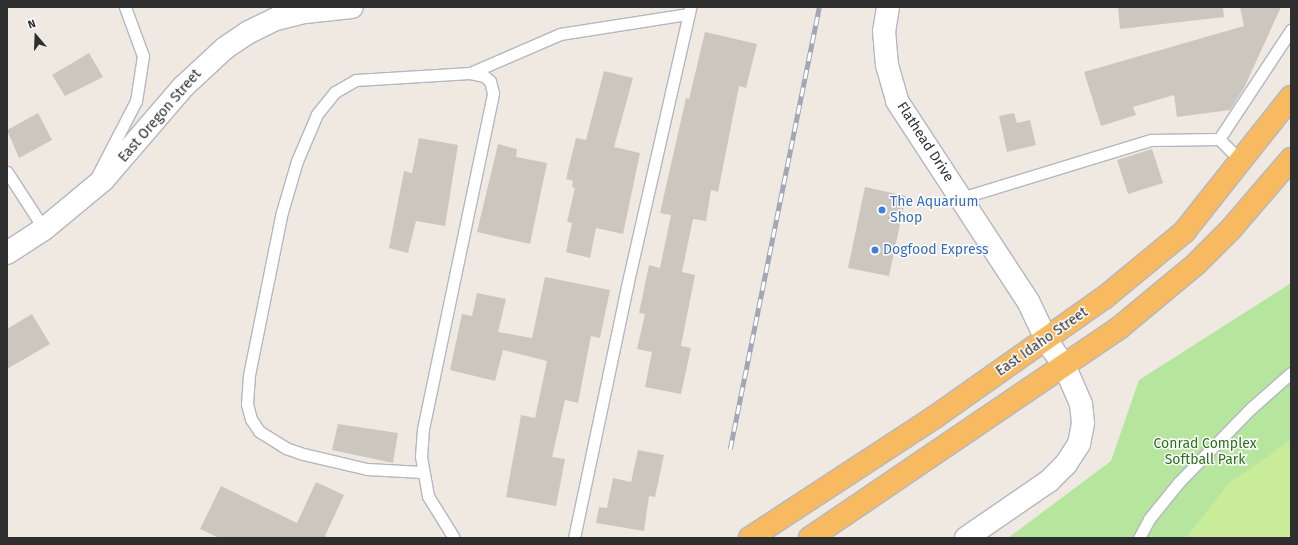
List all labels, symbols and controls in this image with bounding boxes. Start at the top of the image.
north arrow [16,16,56,56]
text: N [26,17,37,32]
street label: East Oregon Street [115,66,205,166]
street label: Flathead Drive [893,99,957,185]
place label: The Aquarium Shop [890,194,978,226]
marker: The Aquarium Shop [877,205,887,215]
place label: Dogfood Express [883,242,989,258]
marker: Dogfood Express [870,245,880,255]
street label: East Idaho Street [993,304,1091,380]
park label: Conrad Complex Softball Park [1154,436,1256,468]

